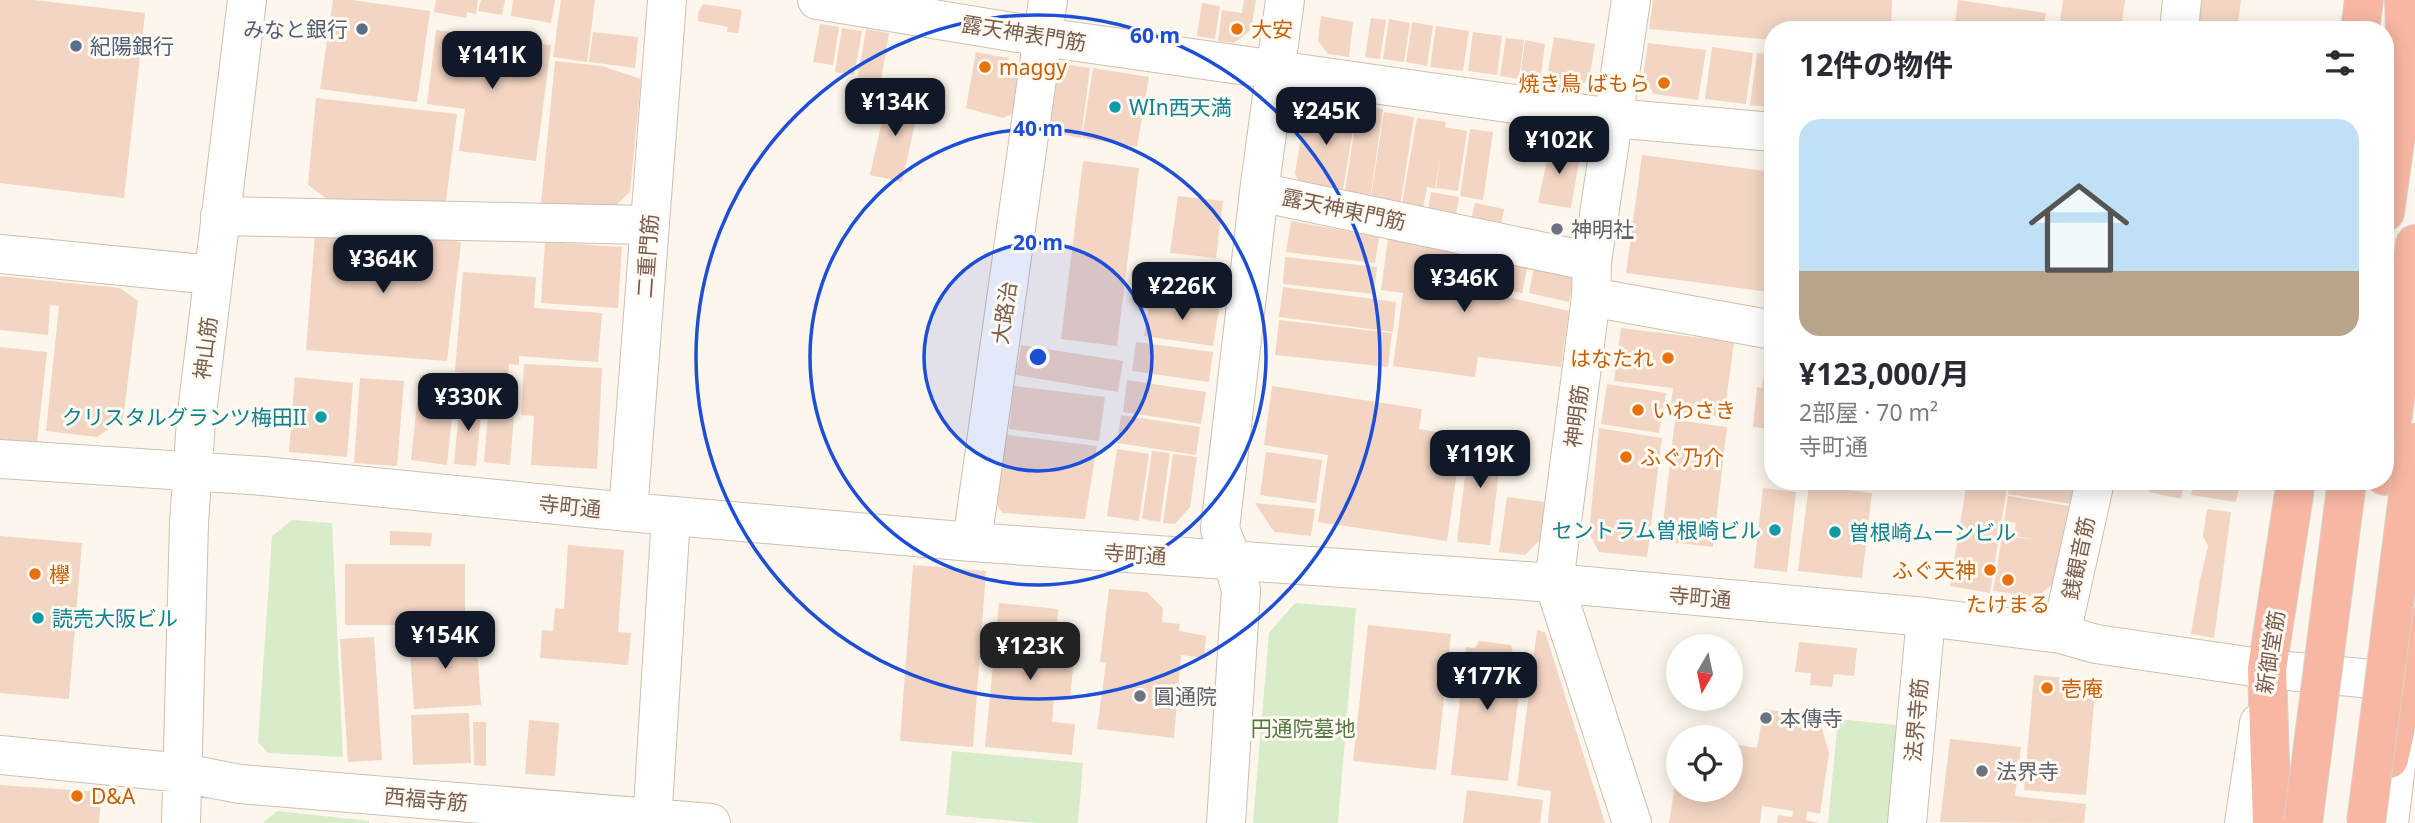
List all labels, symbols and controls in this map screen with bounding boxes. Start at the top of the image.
street label: 露天神表門筋 [960,9,1088,57]
place label: みなと銀行 [243,15,348,43]
place label: 大安 [1251,15,1293,43]
marker: みなと銀行 [354,21,370,37]
text: 60 m [1130,21,1180,49]
marker: 大安 [1229,21,1245,37]
place label: 紀陽銀行 [90,32,174,60]
pin: ¥141K [443,32,541,91]
marker: 紀陽銀行 [68,38,84,54]
text: ¥141K [458,38,526,70]
text: 12件の物件 [1799,44,1953,85]
icon: filters [2321,44,2359,82]
place label: maggy [999,53,1067,81]
marker: maggy [977,59,993,75]
place label: 焼き鳥 ばもら [1519,69,1650,97]
marker: 焼き鳥 ばもら [1656,75,1672,91]
pin: ¥134K [846,78,944,138]
text: ¥134K [861,85,929,117]
pin: ¥245K [1277,88,1375,147]
place label: WIn西天満 [1129,93,1232,121]
text: ¥245K [1292,94,1360,126]
marker: WIn西天満 [1107,99,1123,115]
text: 40 m [1013,114,1063,142]
pin: ¥102K [1510,116,1608,176]
text: ¥102K [1525,123,1593,155]
icon: home [2016,165,2142,291]
street label: 露天神東門筋 [1279,182,1409,236]
street label: 二重門筋 [630,213,664,299]
place label: 神明社 [1571,215,1634,243]
marker: 神明社 [1549,221,1565,237]
text: 20 m [1013,228,1063,256]
pin: ¥364K [334,236,432,295]
text: ¥364K [349,242,417,274]
pin: ¥346K [1415,254,1513,314]
text: ¥346K [1430,261,1498,293]
pin: ¥226K [1133,262,1231,322]
text: ¥226K [1148,269,1216,301]
street label: 大路治 [986,280,1022,346]
street label: 神山筋 [187,315,223,381]
place label: はなたれ [1570,344,1654,372]
centre of rings [1026,345,1050,369]
marker: はなたれ [1660,350,1676,366]
text: ¥123,000/月 [1799,353,1970,394]
pin: ¥330K [419,374,517,433]
text: ¥330K [434,380,502,412]
street label: 神明筋 [1558,383,1594,449]
place label: いわさき [1652,396,1736,424]
text: 2部屋 · 70 m² [1799,396,1938,428]
marker: いわさき [1630,402,1646,418]
place label: クリスタルグランツ梅田II [62,403,307,431]
marker: クリスタルグランツ梅田II [313,409,329,425]
pin: ¥119K [1431,430,1529,490]
text: 寺町通 [1799,430,1868,462]
text: ¥119K [1446,437,1514,469]
place label: ふぐ乃介 [1640,443,1724,471]
marker: ふぐ乃介 [1618,449,1634,465]
street label: 寺町通 [537,489,603,523]
street label: 銭観音筋 [2056,514,2100,602]
place label: セントラム曽根崎ビル [1552,516,1761,544]
place label: 曽根崎ムーンビル [1849,518,2016,546]
marker: セントラム曽根崎ビル [1767,522,1783,538]
marker: 曽根崎ムーンビル [1827,524,1843,540]
street label: 寺町通 [1103,538,1167,570]
place label: ふぐ天神 [1892,556,1976,584]
place label: 欅 [49,560,70,588]
marker: ふぐ天神 [1982,562,1998,578]
marker: 欅 [27,566,43,582]
marker: たけまる [2000,572,2016,588]
street label: 寺町通 [1667,580,1733,614]
place label: たけまる [1966,590,2050,618]
place label: 読売大阪ビル [52,604,178,632]
street label: 新御堂筋 [2250,608,2290,696]
marker: 読売大阪ビル [30,610,46,626]
pin: ¥154K [396,612,494,671]
text: ¥154K [411,618,479,650]
pin: ¥123K [981,622,1079,682]
text: ¥123K [996,629,1064,661]
north arrow [1666,634,1743,710]
map controls [1666,634,1743,802]
pin: ¥177K [1438,652,1536,712]
text: ¥177K [1453,659,1521,691]
place label: 壱庵 [2061,674,2103,702]
street label: 法界寺筋 [1898,677,1934,763]
marker: 壱庵 [2039,680,2055,696]
place label: 圓通院 [1154,682,1217,710]
marker: 圓通院 [1132,688,1148,704]
place label: 本傳寺 [1780,704,1843,732]
marker: 本傳寺 [1758,710,1774,726]
park label: 円通院墓地 [1251,714,1356,742]
button: locate [1666,725,1743,802]
place label: 法界寺 [1996,757,2059,785]
marker: 法界寺 [1974,763,1990,779]
street label: 西福寺筋 [383,781,469,817]
place label: D&A [91,782,136,810]
marker: D&A [69,788,85,804]

